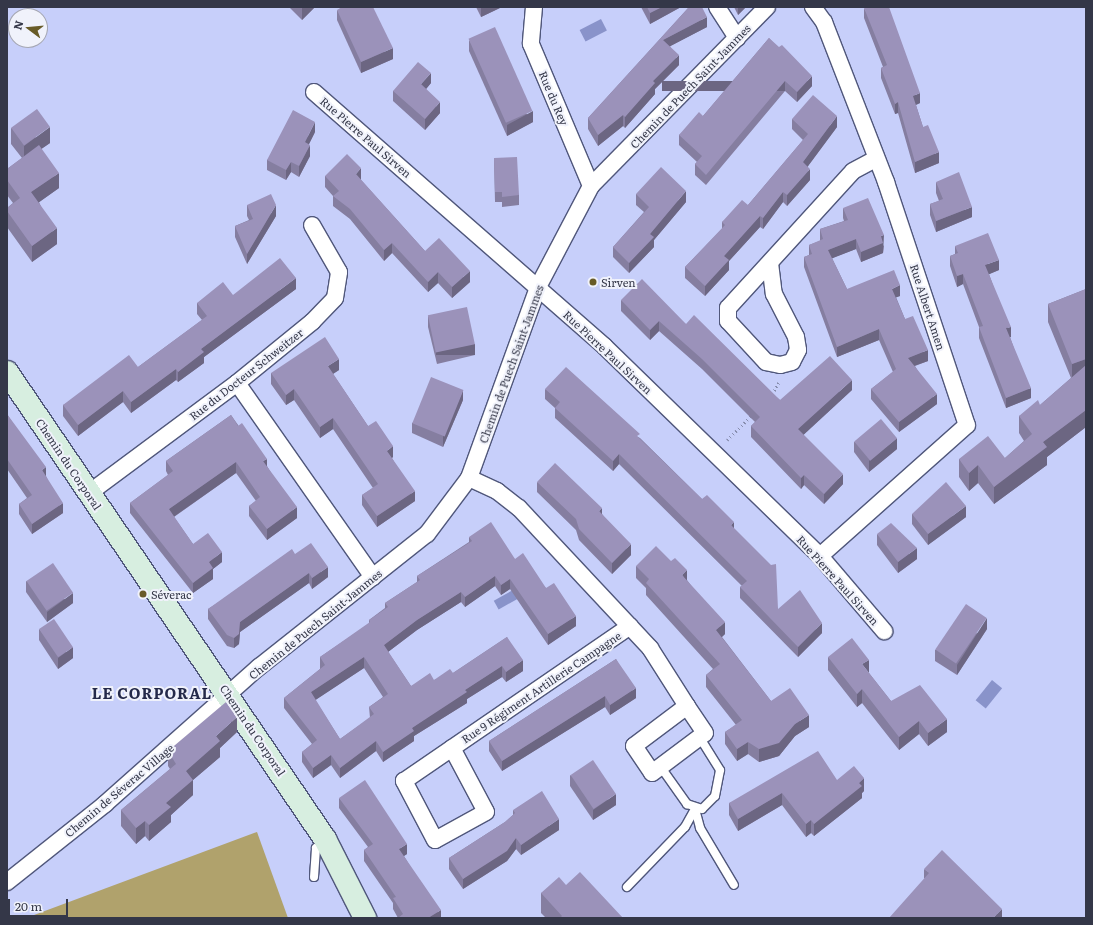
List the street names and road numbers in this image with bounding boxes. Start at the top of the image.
street label: Chemin de Puech Saint-Jammes [627,21,753,151]
street label: Rue du Rey [537,69,571,127]
street label: Rue Pierre Paul Sirven [318,94,414,180]
street label: Rue Albert Amen [908,262,948,352]
street label: Chemin de Puech Saint-Jammes [476,283,546,445]
street label: Rue Pierre Paul Sirven [561,308,655,396]
street label: Rue du Docteur Schweitzer [187,325,305,423]
street label: Chemin du Corporal [34,416,104,512]
street label: Rue Pierre Paul Sirven [794,532,882,628]
street label: Chemin de Puech Saint-Jammes [246,566,384,682]
street label: Rue 9 Régiment Artillerie Campagne [459,628,623,746]
street label: Chemin du Corporal [218,682,288,778]
street label: Chemin de Séverac Village [62,741,176,839]

